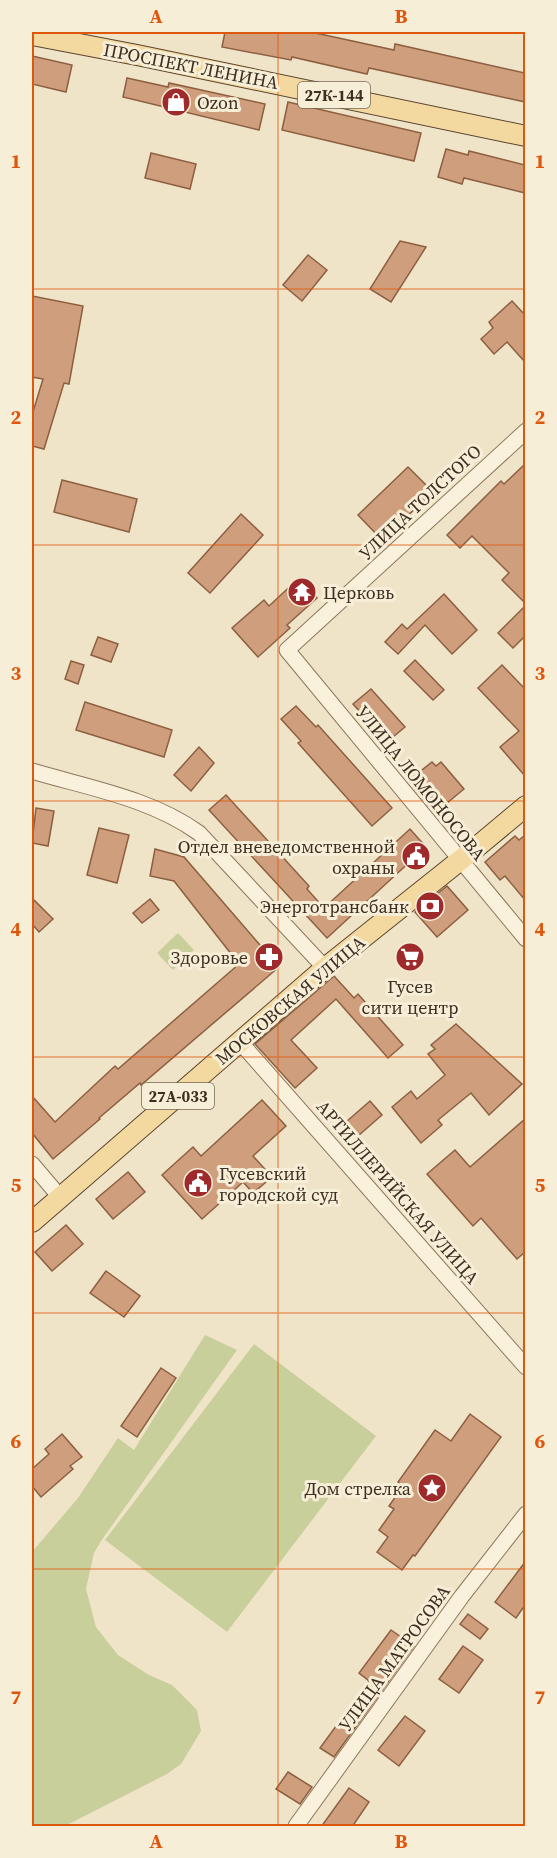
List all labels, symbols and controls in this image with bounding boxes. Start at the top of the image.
text: A [149,2,163,30]
text: B [394,2,408,30]
street label: ПРОСПЕКТ ЛЕНИНА [101,37,281,95]
road number: 27К-144 [298,82,370,108]
shop icon: Ozon [160,86,192,118]
place label: Ozon [197,90,239,115]
text: 1 [11,147,21,175]
text: 1 [535,147,545,175]
text: 2 [11,403,22,431]
text: 2 [535,403,546,431]
street label: УЛИЦА ТОЛСТОГО [353,439,487,565]
temple icon: Церковь [286,576,318,608]
place label: Церковь [323,580,394,605]
text: 3 [11,659,22,687]
text: 3 [535,659,546,687]
street label: УЛИЦА ЛОМОНОСОВА [351,700,491,866]
place label: Отдел вневедомственной охраны [178,834,395,880]
public building icon: Отдел вневедомственной охраны [400,840,432,872]
bank icon: Энерготрансбанк [414,890,446,922]
place label: Энерготрансбанк [260,894,409,919]
text: 4 [11,915,22,943]
text: 4 [535,915,546,943]
street label: МОСКОВСКАЯ УЛИЦА [210,930,370,1070]
pharmacy icon: Здоровье [253,941,285,973]
supermarket icon: Гусев сити центр [394,941,426,973]
place label: Здоровье [171,945,248,970]
place label: Гусев сити центр [361,974,459,1020]
road number: 27А-033 [142,1083,214,1109]
street label: АРТИЛЛЕРИЙСКАЯ УЛИЦА [311,1095,485,1289]
place label: Гусевский городской суд [219,1161,338,1207]
public building icon: Гусевский городской суд [182,1167,214,1199]
text: 5 [11,1171,22,1199]
text: 5 [535,1171,546,1199]
text: 6 [11,1427,22,1455]
text: 6 [535,1427,546,1455]
place icon: Дом стрелка [416,1472,448,1504]
place label: Дом стрелка [304,1476,412,1501]
street label: УЛИЦА МАТРОСОВА [332,1580,456,1736]
text: 7 [11,1683,22,1711]
text: 7 [535,1683,546,1711]
text: A [149,1827,163,1855]
text: B [394,1827,408,1855]

